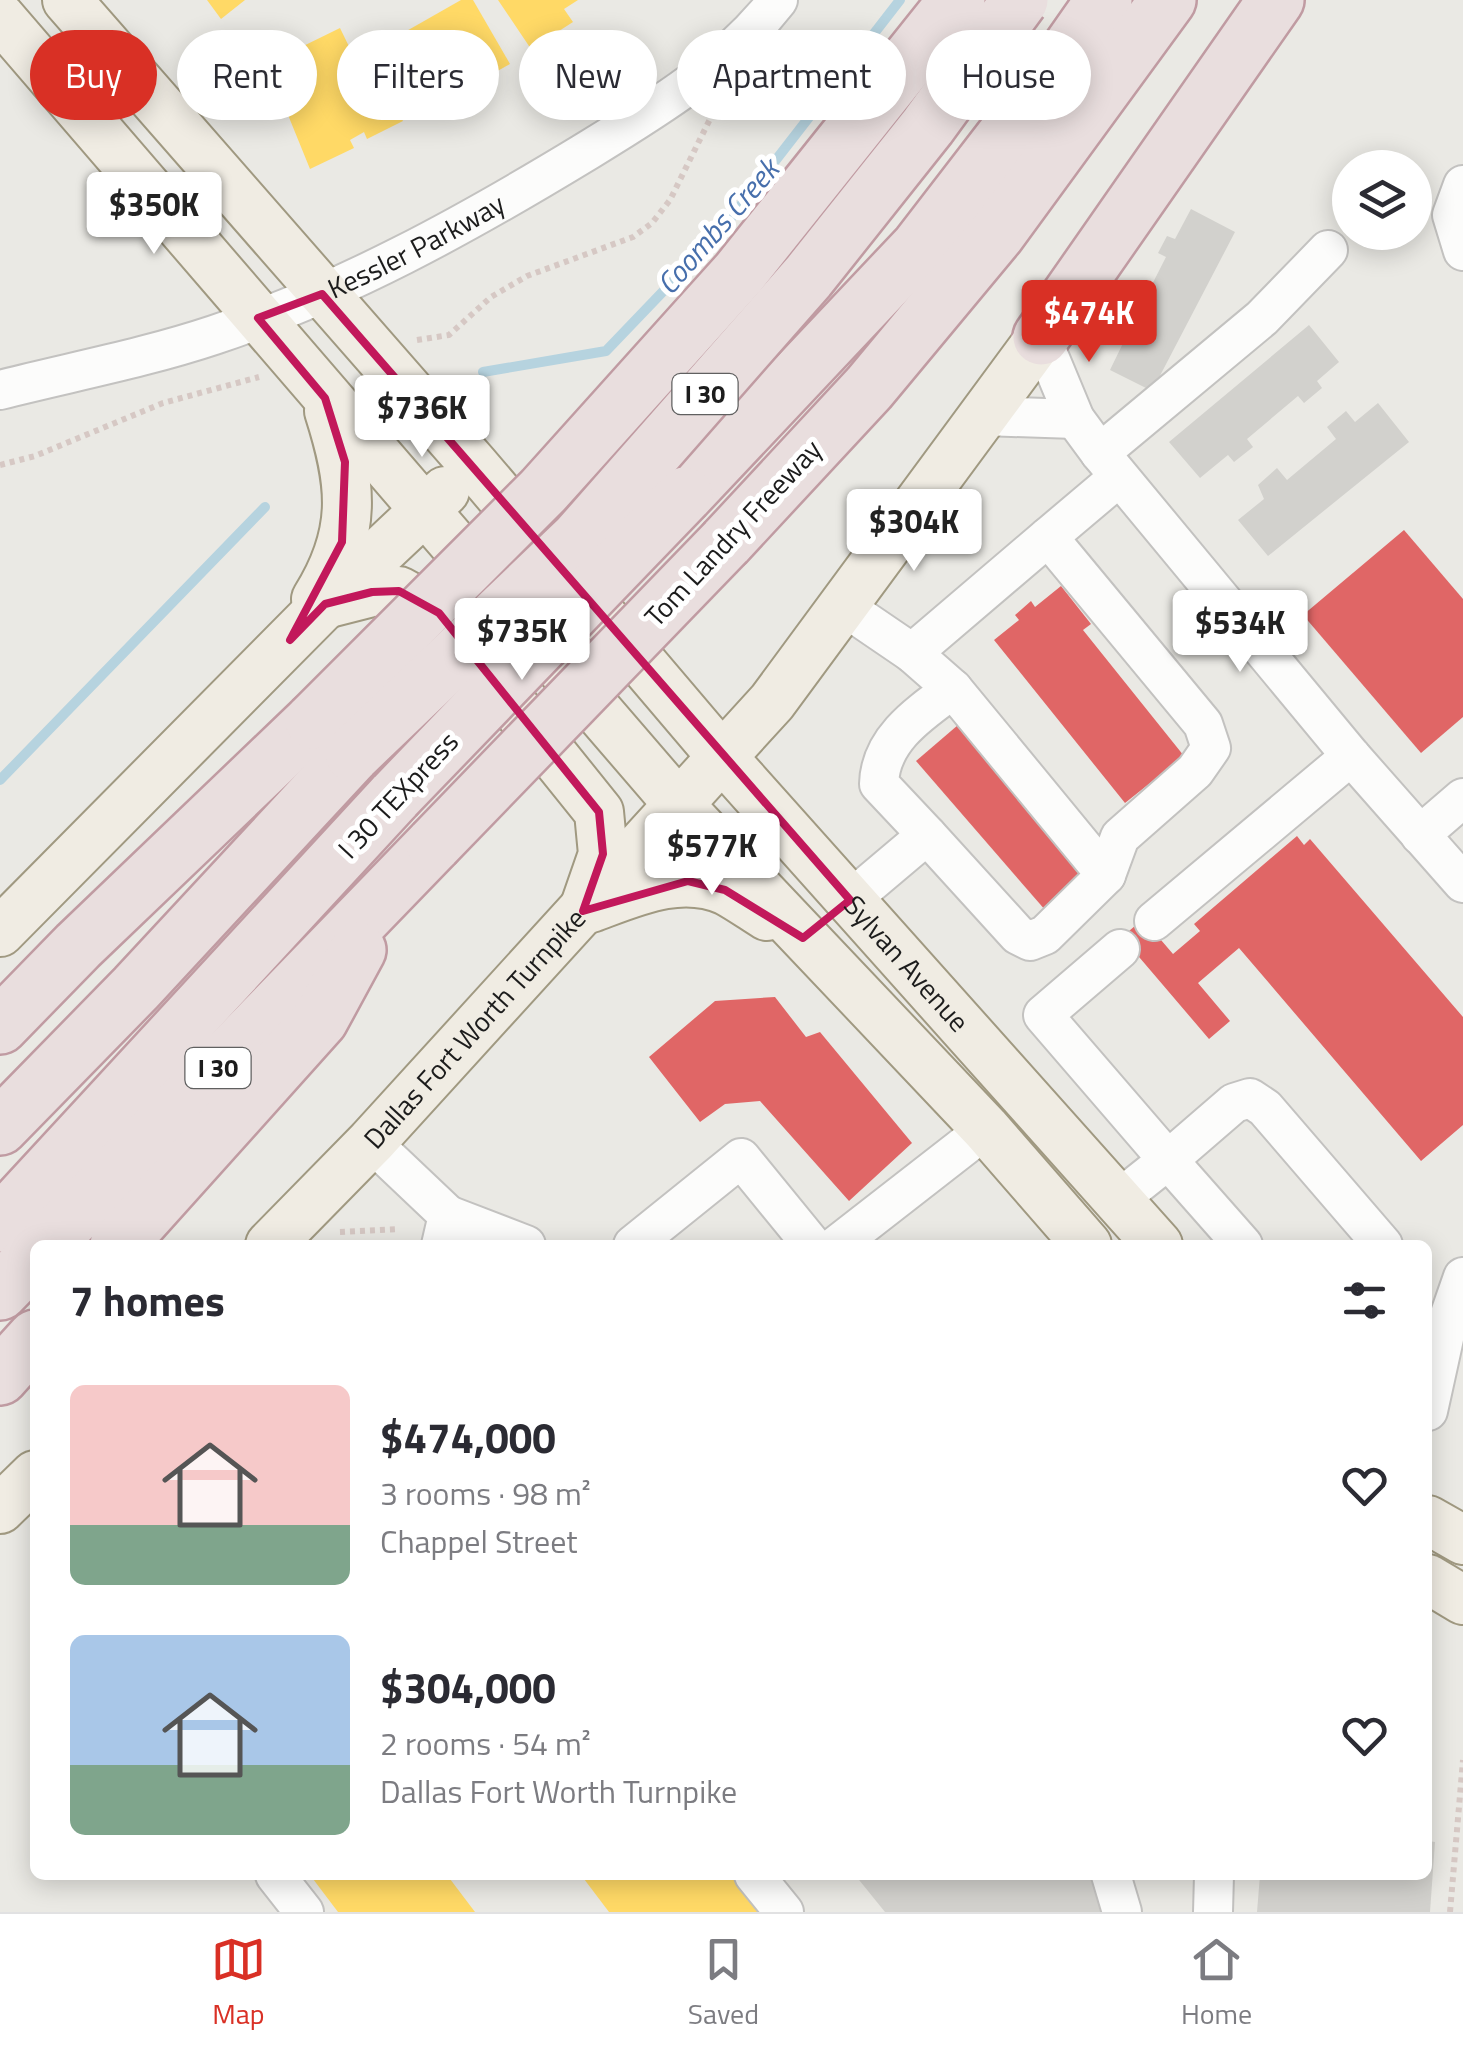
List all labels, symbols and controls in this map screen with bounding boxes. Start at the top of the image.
chip: Buy [30,30,157,120]
chip: Rent [177,30,317,120]
chip: Filters [337,30,499,120]
chip: New [519,30,657,120]
chip: Apartment [677,30,906,120]
chip: House [926,30,1091,120]
water label: Coombs Creek [645,145,792,305]
map controls [1332,150,1432,250]
button: layers [1332,150,1432,250]
pin: $350K [84,172,224,257]
text: $350K [109,180,199,228]
street label: Kessler Parkway [320,182,513,309]
pin: $474K [1019,280,1159,365]
text: $474K [1044,288,1134,336]
road number: I 30 [672,374,738,414]
pin: $736K [352,375,492,460]
text: $736K [377,383,467,431]
street label: Tom Landry Freeway [634,429,831,636]
pin: $304K [844,489,984,574]
text: $304K [869,497,959,545]
pin: $534K [1170,590,1310,675]
pin: $735K [452,598,592,683]
text: $534K [1195,598,1285,646]
text: $735K [477,606,567,654]
street label: I 30 TEXpress [327,721,468,868]
pin: $577K [642,813,782,898]
text: $577K [667,821,757,869]
street label: Sylvan Avenue [834,885,980,1041]
street label: Dallas Fort Worth Turnpike [353,898,595,1158]
road number: I 30 [186,1048,250,1088]
text: 7 homes [70,1268,225,1332]
icon: filters [1337,1273,1392,1328]
text: $474,000 [380,1405,556,1469]
icon: home [150,1425,270,1545]
icon: heart [1337,1458,1392,1513]
text: 3 rooms · 98 m² [380,1469,591,1517]
text: Chappel Street [380,1517,577,1565]
text: $304,000 [380,1655,556,1719]
icon: home [150,1675,270,1795]
icon: heart [1337,1708,1392,1763]
text: 2 rooms · 54 m² [380,1719,591,1767]
text: Dallas Fort Worth Turnpike [380,1767,737,1815]
tab: Map [211,1932,266,2035]
tab: Saved [688,1932,759,2035]
tab: Home [1181,1932,1252,2035]

